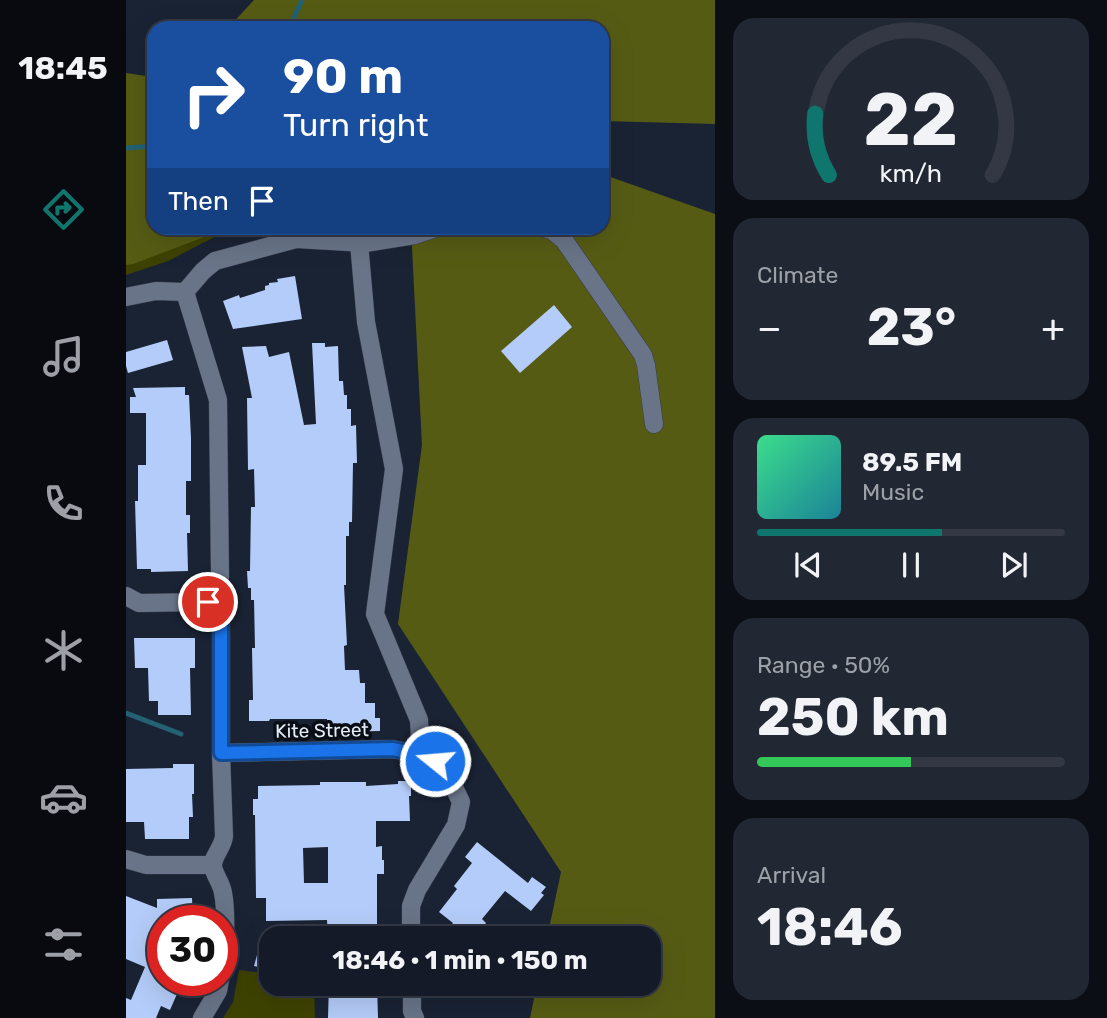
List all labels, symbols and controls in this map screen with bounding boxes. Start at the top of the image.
text: 90 m [283,47,403,105]
text: 18:45 [18,49,108,87]
icon: right [168,49,259,140]
text: 22 [864,77,958,163]
text: Turn right [283,106,428,144]
text: km/h [880,159,942,188]
icon: arrive [243,182,281,220]
icon: directions [39,185,88,234]
text: Then [168,186,229,217]
text: Climate [757,261,838,289]
text: 23° [867,296,956,358]
text: − [757,305,782,351]
text: + [1041,305,1065,351]
icon: music [39,332,88,381]
text: 89.5 FM [862,447,962,478]
text: Music [862,478,924,506]
icon: phone [39,479,88,528]
icon: previous [789,546,827,584]
icon: pause [892,546,930,584]
icon: next [995,546,1033,584]
pin [178,572,238,632]
icon: arrive [189,583,227,621]
icon: climate [39,626,88,675]
text: Range · 50% [757,651,890,679]
text: 250 km [757,686,949,748]
street label: Kite Street [275,718,370,743]
position arrow [398,724,472,798]
icon: car [39,773,88,822]
text: Arrival [757,861,826,889]
text: 18:46 [757,896,903,958]
speed limit sign: 30 [147,905,238,996]
icon: filters [39,920,88,969]
text: 18:46 · 1 min · 150 m [332,945,588,976]

